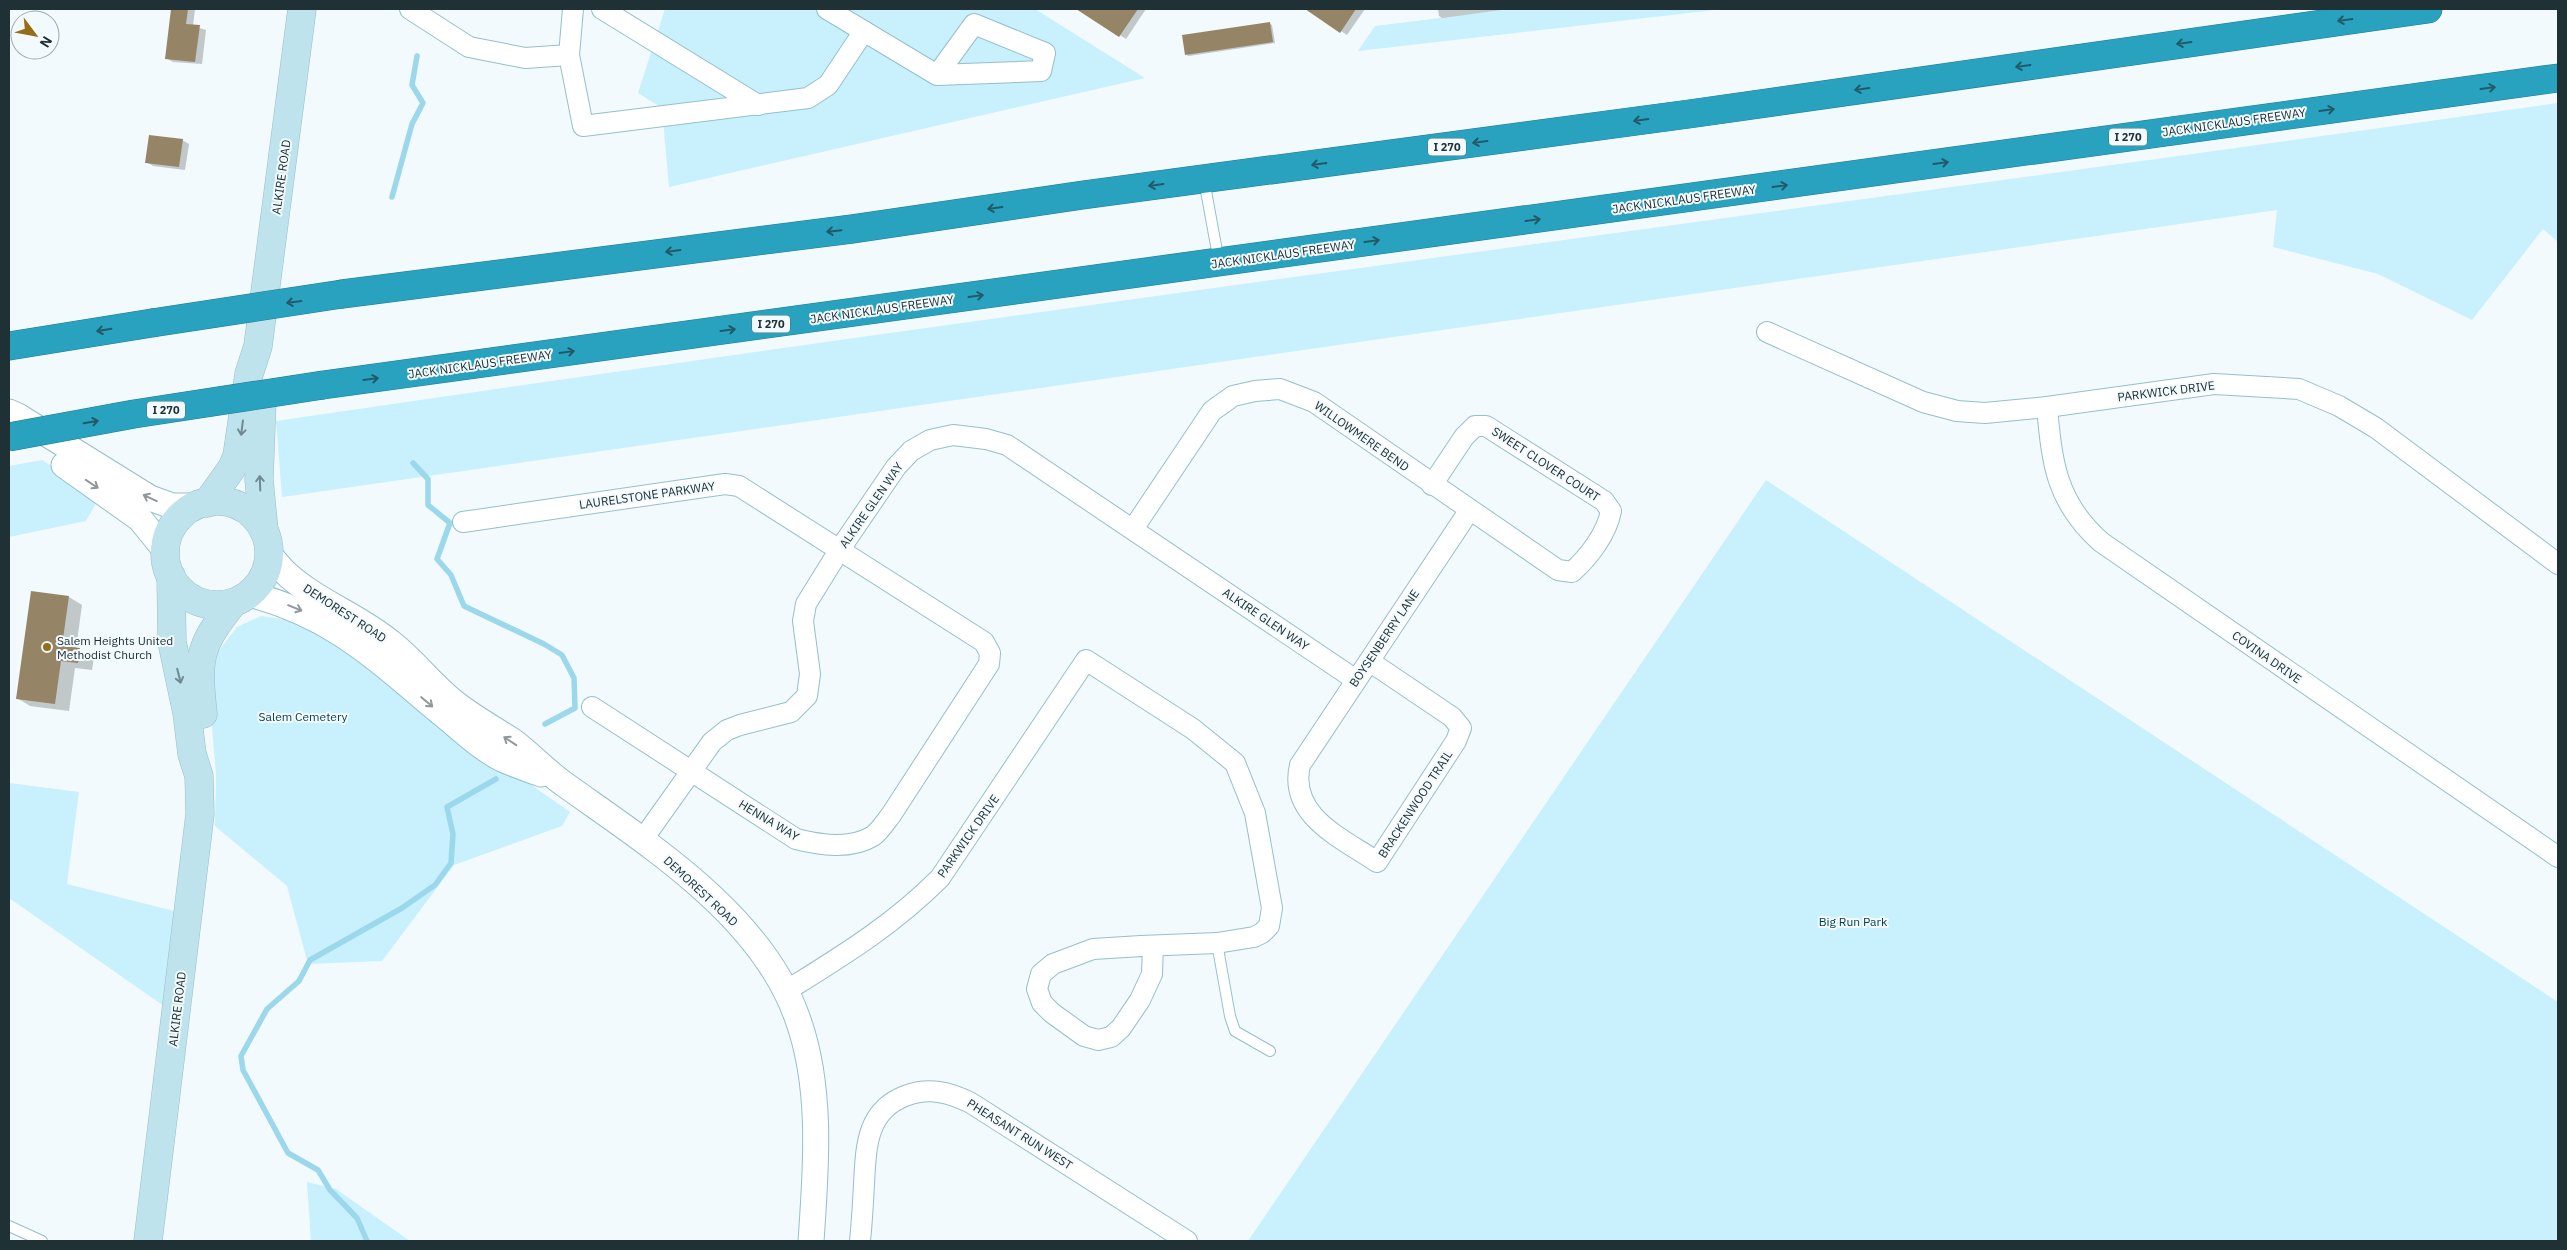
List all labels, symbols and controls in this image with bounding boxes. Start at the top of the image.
north arrow [10,10,60,60]
one-way arrow [2337,16,2353,26]
text: N [36,33,56,51]
one-way arrow [2177,39,2193,49]
one-way arrow [2016,61,2032,71]
one-way arrow [2480,82,2496,92]
one-way arrow [1855,84,1871,94]
one-way arrow [2319,104,2335,114]
street label: JACK NICKLAUS FREEWAY [2161,105,2307,139]
one-way arrow [1633,116,1649,126]
road number: I 270 [2109,128,2147,146]
road number: I 270 [1428,138,1466,156]
one-way arrow [1472,138,1488,148]
street label: ALKIRE ROAD [268,139,294,215]
one-way arrow [1933,158,1949,168]
one-way arrow [1311,159,1327,169]
one-way arrow [1148,181,1164,191]
one-way arrow [1772,181,1788,191]
street label: JACK NICKLAUS FREEWAY [1611,182,1757,216]
one-way arrow [987,203,1003,213]
one-way arrow [1525,215,1541,225]
one-way arrow [826,226,842,236]
one-way arrow [1364,236,1380,246]
street label: JACK NICKLAUS FREEWAY [1210,237,1356,271]
one-way arrow [665,246,681,256]
one-way arrow [967,291,983,301]
street label: JACK NICKLAUS FREEWAY [809,292,955,326]
one-way arrow [286,297,302,307]
road number: I 270 [752,316,790,332]
one-way arrow [720,325,736,335]
one-way arrow [96,326,112,336]
street label: JACK NICKLAUS FREEWAY [407,347,553,381]
one-way arrow [559,347,575,357]
one-way arrow [363,374,379,384]
street label: PARKWICK DRIVE [2117,378,2215,404]
street label: WILLOWMERE BEND [1312,398,1412,474]
road number: I 270 [147,402,185,418]
one-way arrow [83,417,99,427]
one-way arrow [237,420,247,436]
street label: SWEET CLOVER COURT [1489,423,1603,505]
street label: ALKIRE GLEN WAY [836,459,906,551]
one-way arrow [255,475,264,491]
street label: LAURELSTONE PARKWAY [578,478,716,512]
one-way arrow [85,479,99,489]
one-way arrow [143,492,158,502]
street label: DEMOREST ROAD [301,581,389,645]
street label: ALKIRE GLEN WAY [1220,585,1312,653]
street label: BOYSENBERRY LANE [1346,586,1422,690]
one-way arrow [287,604,302,614]
street label: COVINA DRIVE [2229,627,2305,687]
place label: Salem Heights United Methodist Church [57,633,173,662]
marker: Salem Heights United Methodist Church [41,641,53,653]
one-way arrow [175,668,184,684]
one-way arrow [421,696,434,707]
park label: Salem Cemetery [259,709,347,724]
one-way arrow [504,736,518,746]
street label: BRACKENWOOD TRAIL [1375,747,1455,861]
street label: PARKWICK DRIVE [934,792,1002,880]
street label: HENNA WAY [736,796,802,844]
street label: DEMOREST ROAD [661,853,741,929]
park label: Big Run Park [1819,914,1888,929]
street label: ALKIRE ROAD [165,971,189,1047]
street label: PHEASANT RUN WEST [964,1095,1076,1173]

